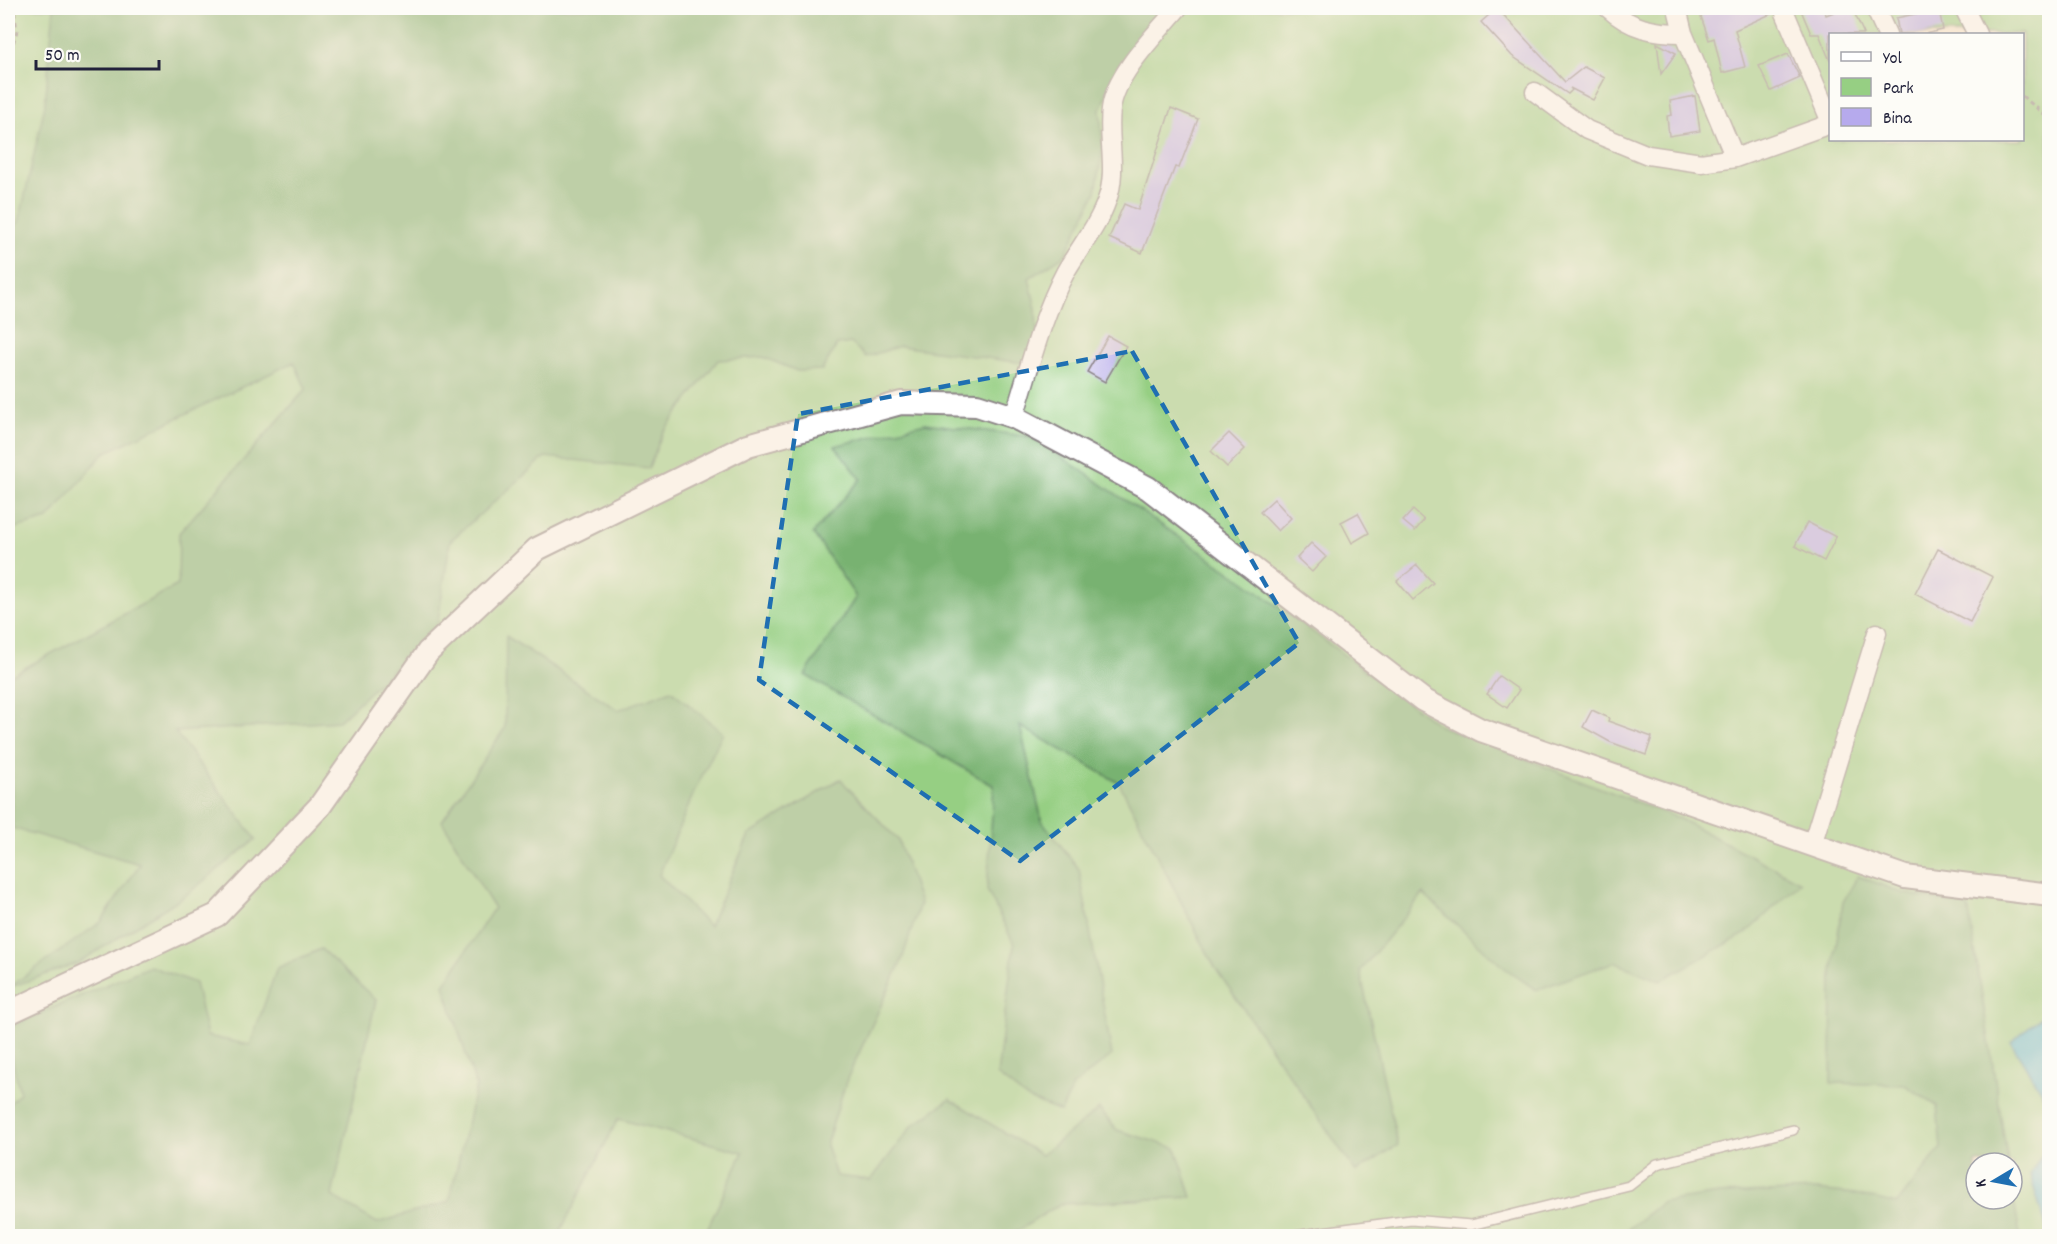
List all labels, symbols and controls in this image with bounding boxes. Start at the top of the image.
scale bar [36,33,159,71]
legend [1829,33,2024,141]
text: 50 m [45,44,80,69]
text: Yol [1883,47,1903,72]
text: Park [1883,77,1914,102]
text: Bina [1883,107,1912,132]
north arrow [1964,1151,2024,1211]
text: K [1970,1177,1994,1189]

